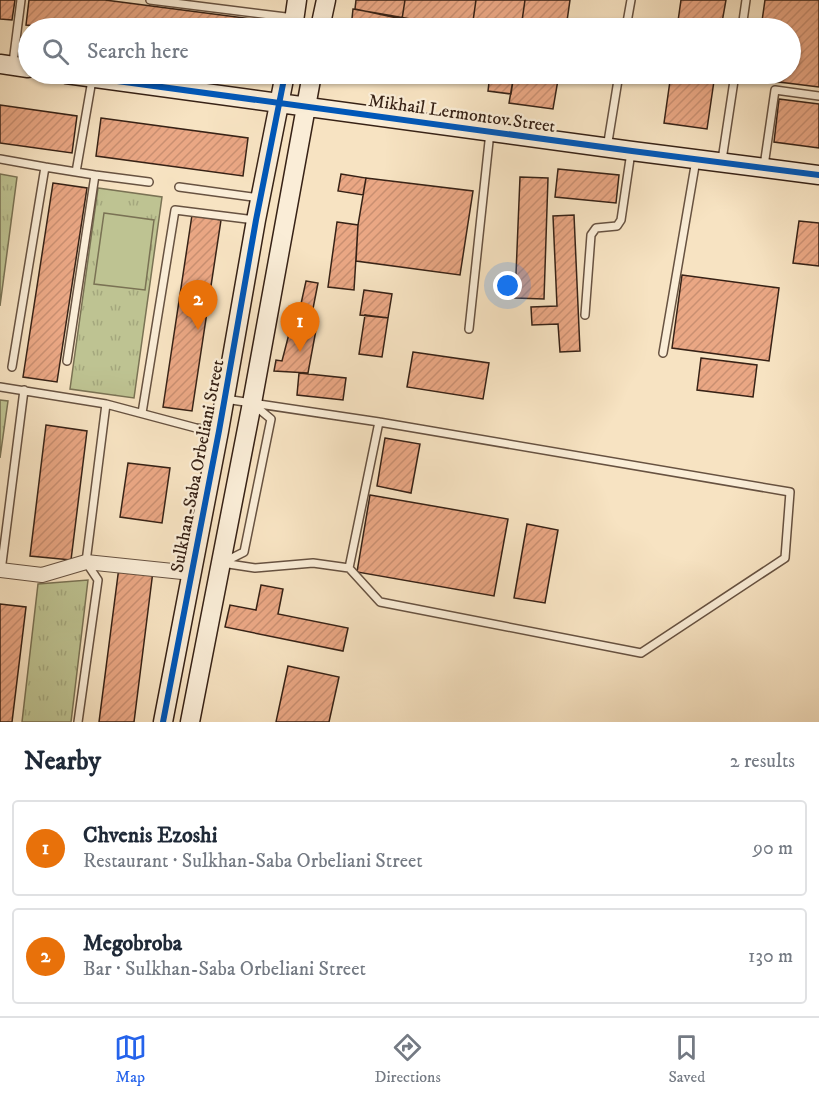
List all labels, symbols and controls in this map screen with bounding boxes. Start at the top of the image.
search box [18,18,801,84]
icon: search [39,35,72,68]
text: Search here [87,38,189,65]
street label: Mikhail Lermontov Street [367,90,557,138]
your location [493,271,522,300]
pin: 2 [178,280,218,330]
pin: 1 [280,302,320,352]
street label: Sulkhan-Saba Orbeliani Street [167,357,230,575]
text: Nearby [24,745,101,778]
text: 2 results [730,749,795,774]
text: Chvenis Ezoshi [83,822,217,849]
text: 1 [42,836,49,861]
text: 90 m [753,836,793,861]
text: Restaurant · Sulkhan-Saba Orbeliani Street [83,849,423,874]
text: Megobroba [83,930,182,957]
text: 2 [41,944,50,969]
text: 130 m [748,944,793,969]
text: Bar · Sulkhan-Saba Orbeliani Street [83,957,366,982]
tab: Map [114,1031,147,1087]
tab: Directions [374,1031,441,1087]
tab: Saved [668,1031,705,1087]

